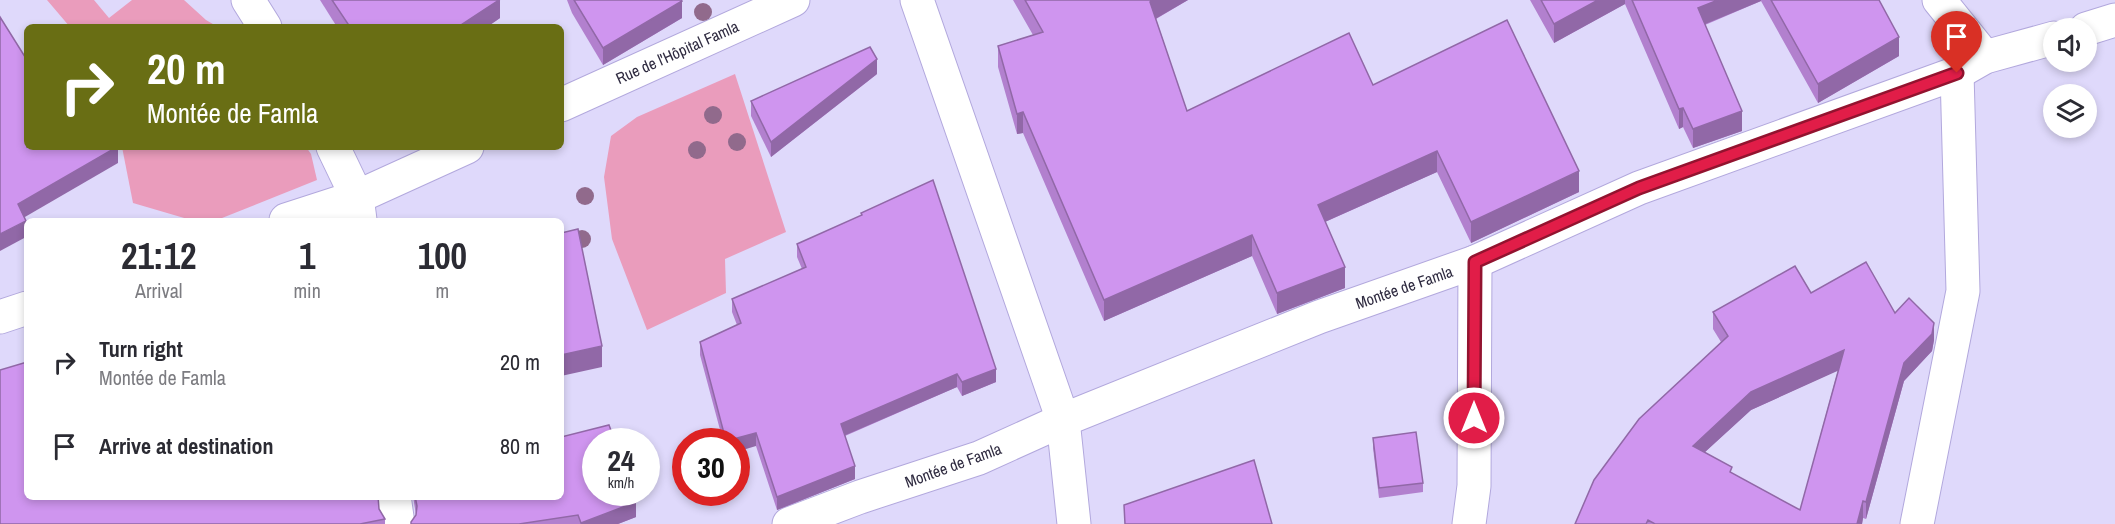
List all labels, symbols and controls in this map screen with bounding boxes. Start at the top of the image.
pin [1931,11,1982,73]
street label: Rue de l'Hôpital Famla [612,15,743,89]
map controls [2043,18,2097,138]
button: sound [2043,18,2097,72]
icon: arrive [1940,20,1973,53]
text: 20 m [147,41,226,97]
icon: right [48,48,126,126]
button: layers [2043,84,2097,138]
text: Montée de Famla [147,95,318,131]
text: 21:12 [121,232,196,280]
text: 1 [299,232,315,280]
text: 100 [418,232,467,280]
street label: Montée de Famla [1352,260,1456,314]
text: Arrival [135,277,182,304]
text: min [293,277,321,304]
text: m [436,277,449,304]
text: Turn right [99,334,183,364]
icon: right [48,346,81,379]
text: 20 m [500,347,540,377]
text: Montée de Famla [99,364,226,391]
position arrow [1442,386,1506,450]
speed limit sign: 30 [672,428,750,506]
icon: arrive [48,430,81,463]
text: Arrive at destination [99,431,273,461]
text: 80 m [500,431,540,461]
street label: Montée de Famla [902,437,1005,493]
text: 24 [607,440,635,480]
text: km/h [608,472,634,493]

